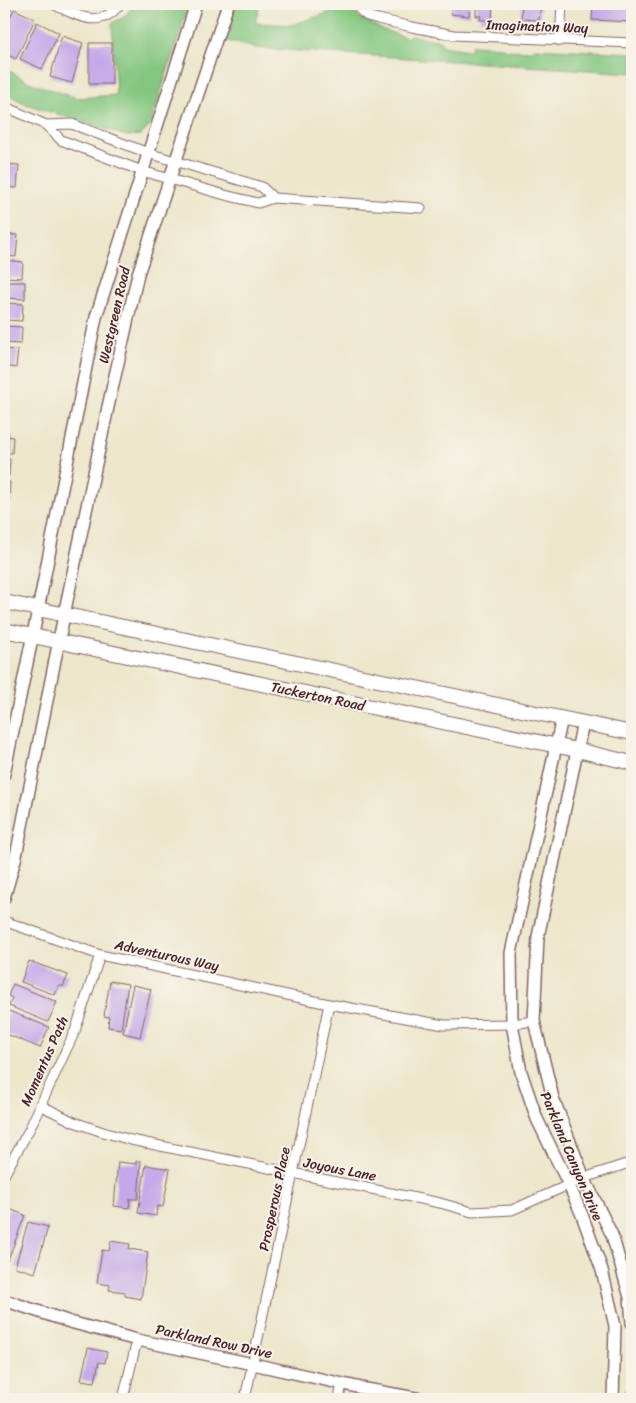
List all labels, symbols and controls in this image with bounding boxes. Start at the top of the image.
street label: Imagination Way [484,12,589,41]
street label: Westgreen Road [91,263,138,366]
street label: Tuckerton Road [269,674,369,719]
street label: Adventurous Way [111,932,222,979]
street label: Momentus Path [13,1012,75,1110]
street label: Parkland Canyon Drive [533,1088,610,1225]
street label: Prosperous Place [251,1144,298,1253]
street label: Joyous Lane [300,1150,379,1189]
street label: Parkland Row Drive [153,1317,275,1366]

